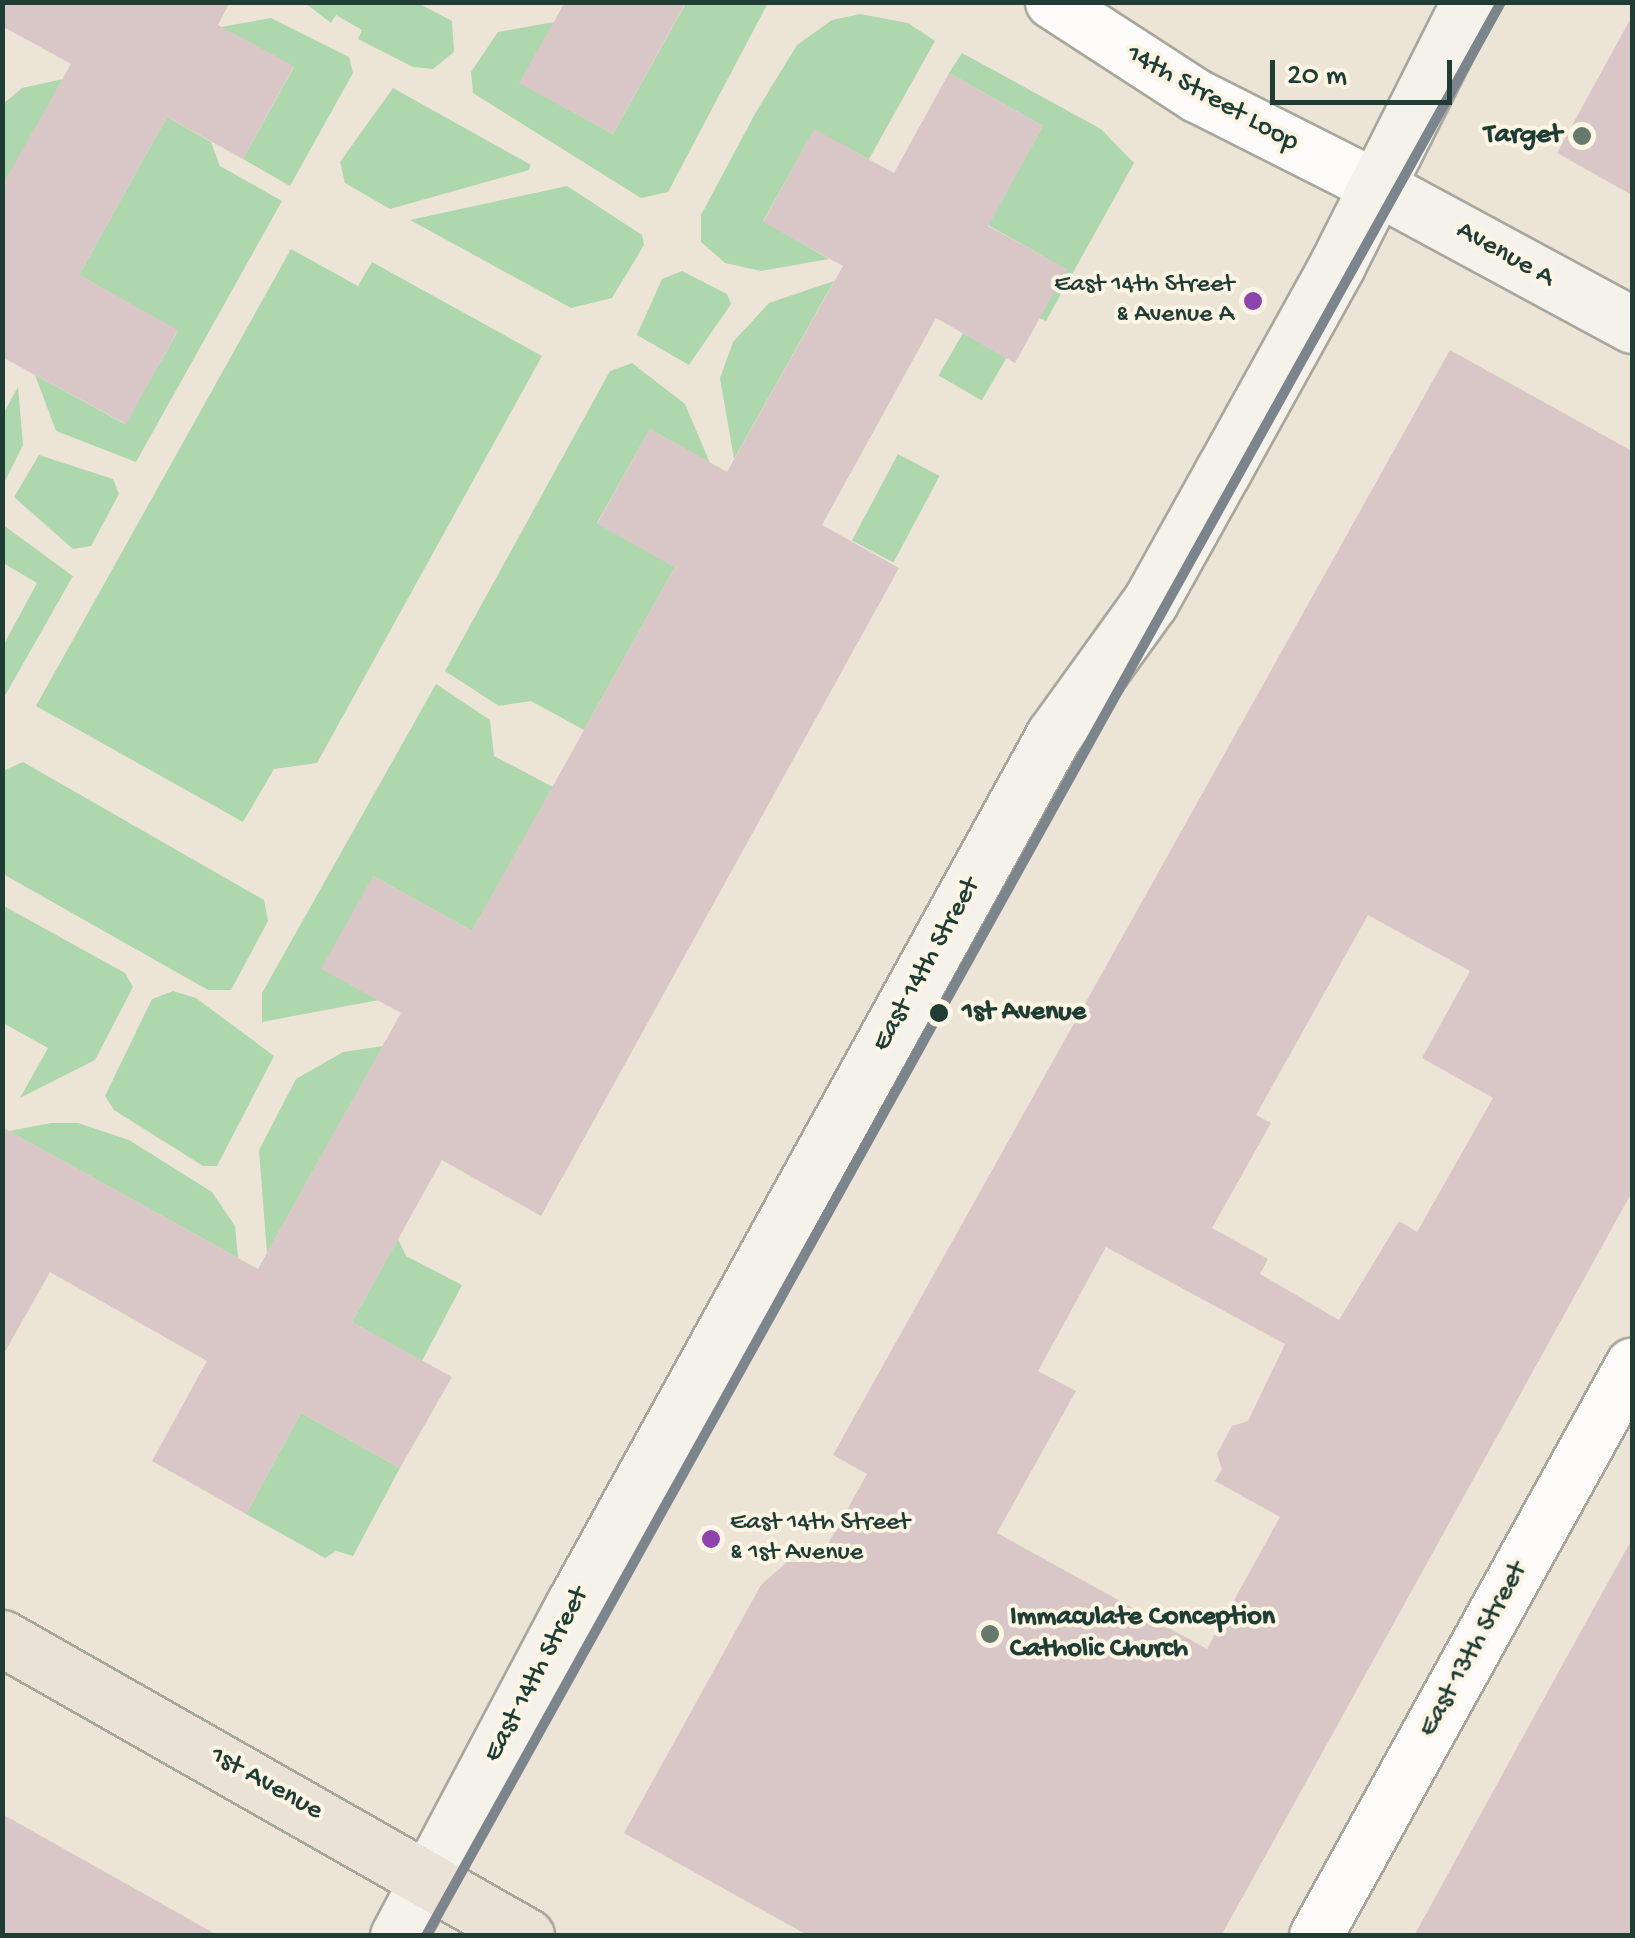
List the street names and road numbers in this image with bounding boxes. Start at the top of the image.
street label: 14th Street Loop [1120,38,1304,160]
street label: Avenue A [1450,214,1560,296]
street label: East 14th Street [865,872,989,1058]
street label: East 13th Street [1412,1557,1536,1743]
street label: East 14th Street [477,1582,597,1768]
street label: 1st Avenue [204,1739,328,1829]

